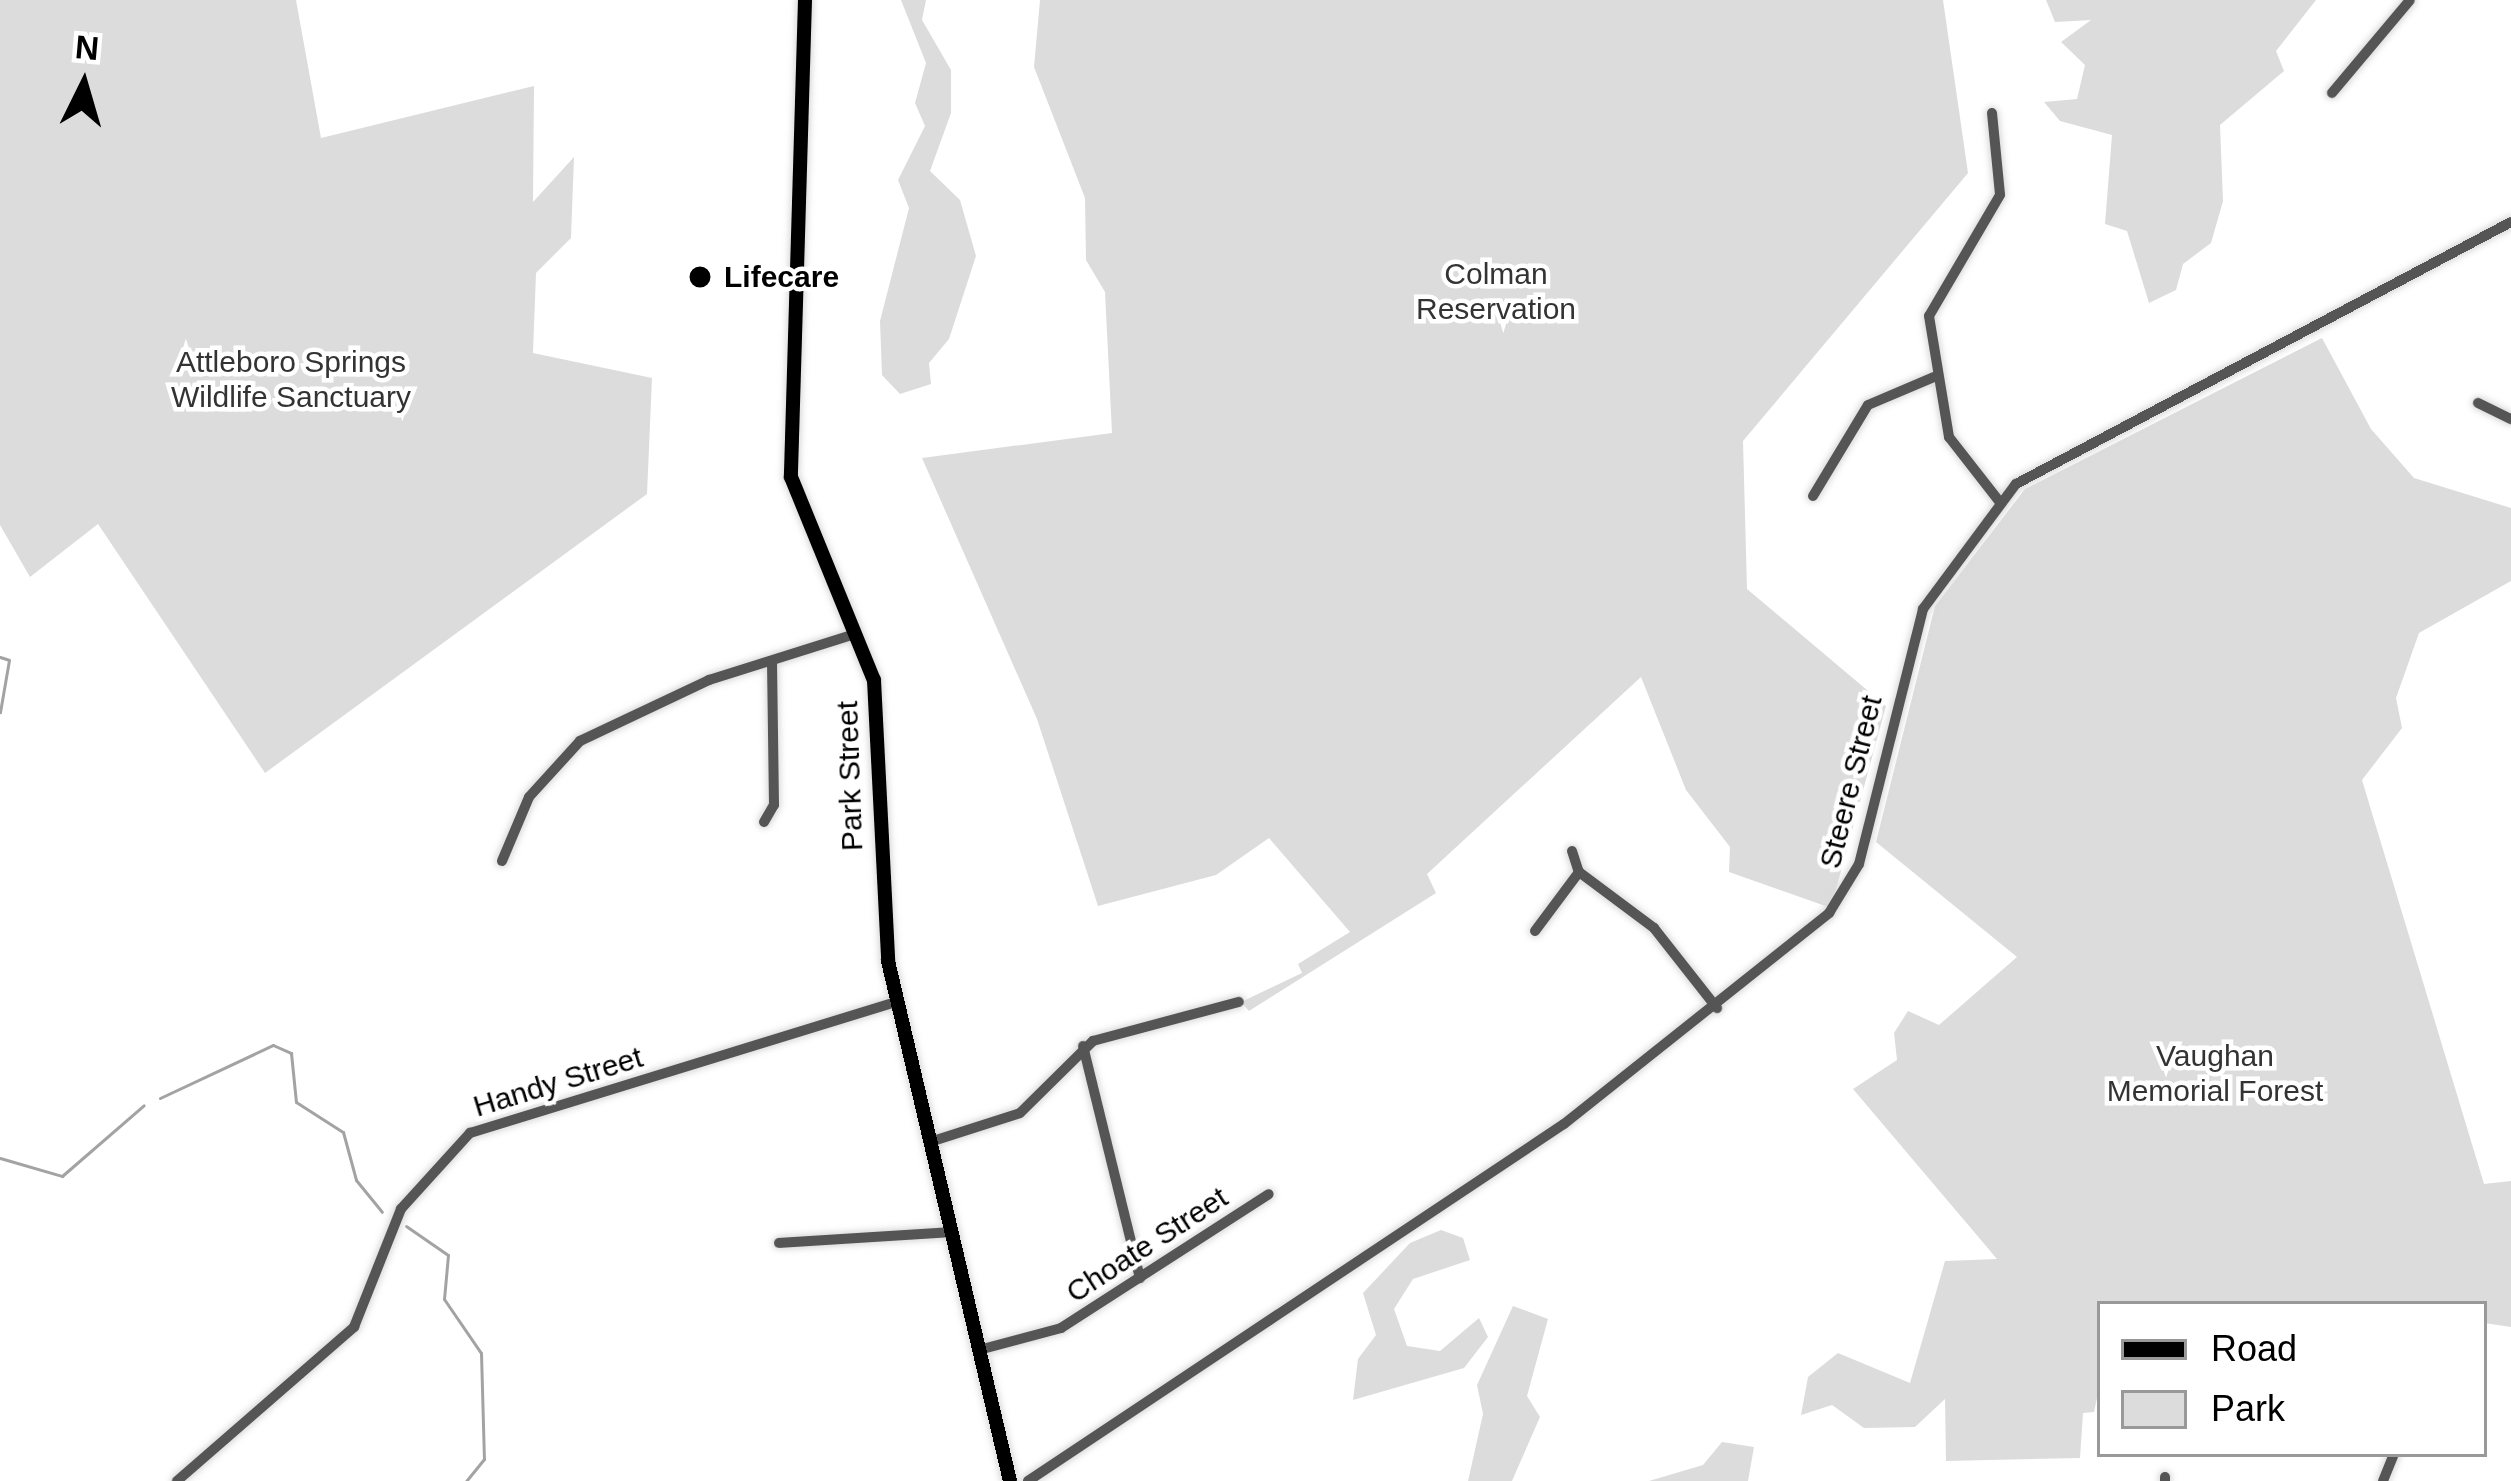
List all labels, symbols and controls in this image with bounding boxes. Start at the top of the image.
north arrow [24,24,144,144]
text: N [74,28,101,67]
park label: Colman Reservation [1416,256,1576,326]
place label: Lifecare [724,259,839,295]
marker: Lifecare [687,264,713,290]
park label: Attleboro Springs Wildlife Sanctuary [171,344,411,415]
street label: Steere Street [1812,692,1890,872]
street label: Park Street [829,700,871,852]
park label: Vaughan Memorial Forest [2107,1038,2323,1108]
street label: Handy Street [469,1039,647,1125]
street label: Choate Street [1060,1179,1234,1311]
legend [2097,1301,2487,1457]
text: Road [2211,1328,2297,1369]
text: Park [2211,1388,2285,1429]

